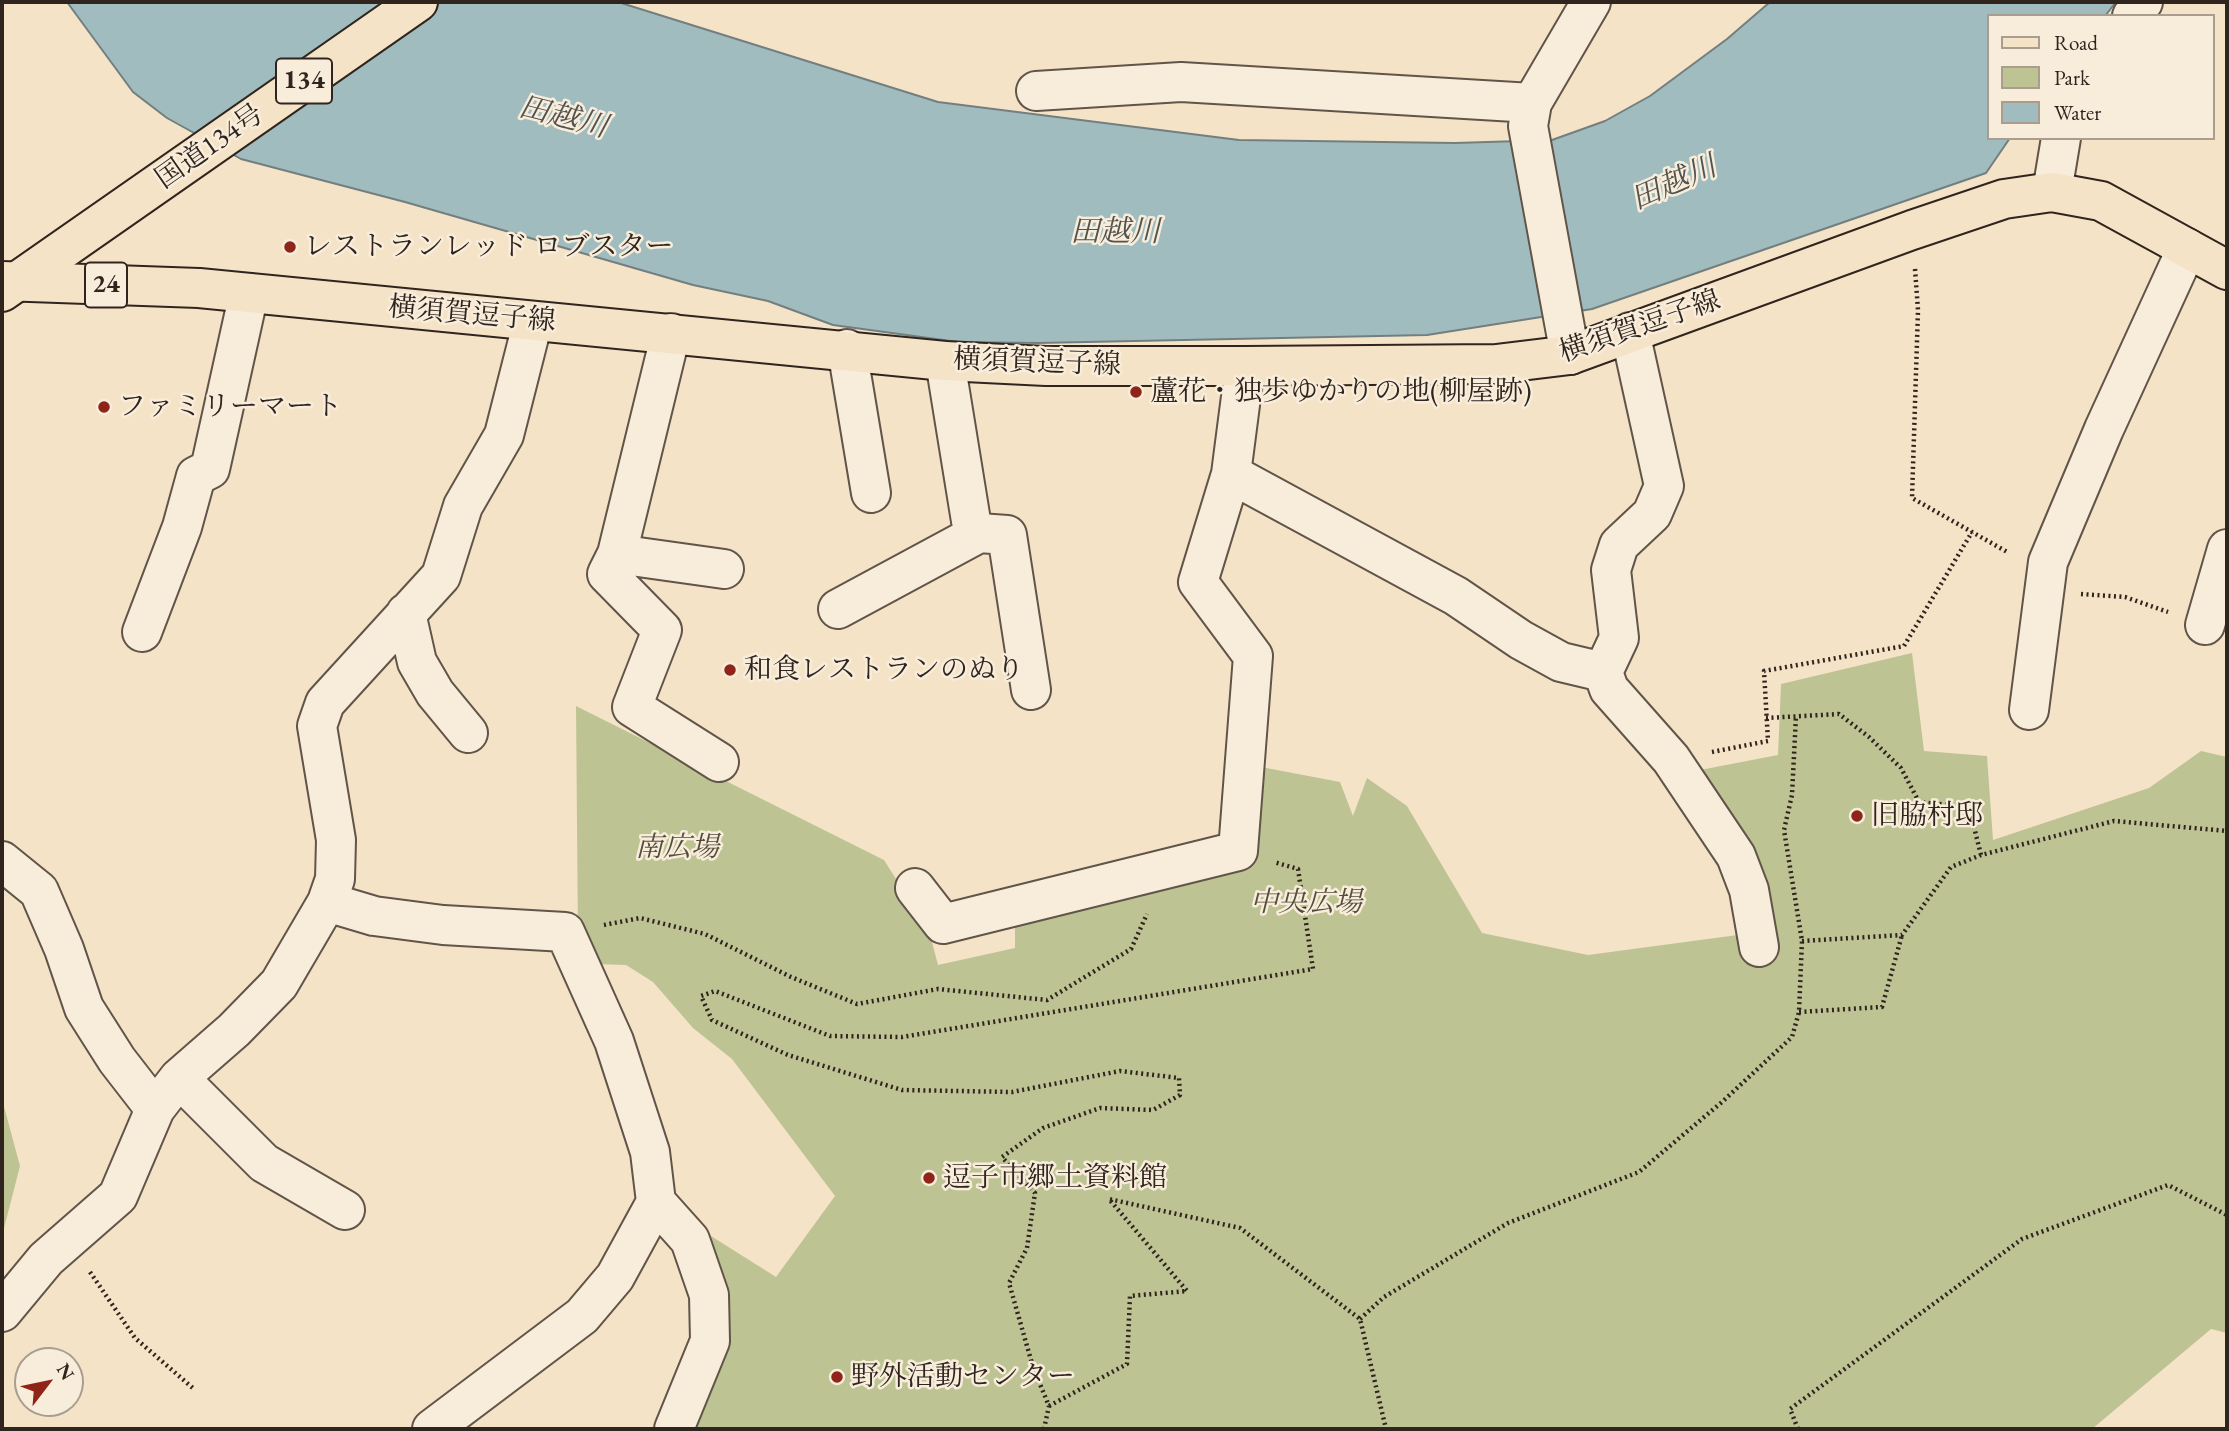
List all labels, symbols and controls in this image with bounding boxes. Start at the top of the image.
legend [1988,14,2215,140]
text: Road [2054,29,2098,56]
road number: 134 [276,58,332,104]
text: Park [2054,64,2090,91]
water label: 田越川 [515,90,611,146]
street label: 国道134号 [149,98,271,196]
text: Water [2054,99,2101,126]
water label: 田越川 [1626,149,1722,219]
water label: 田越川 [1070,215,1160,251]
place label: レストランレッド ロブスター [304,230,674,264]
marker: レストランレッド ロブスター [282,239,298,255]
road number: 24 [85,262,127,308]
street label: 横須賀逗子線 [1555,284,1725,370]
street label: 横須賀逗子線 [387,291,557,339]
street label: 横須賀逗子線 [952,343,1122,383]
place label: 蘆花・独歩ゆかりの地(柳屋跡) [1150,375,1532,409]
marker: 蘆花・独歩ゆかりの地(柳屋跡) [1128,384,1144,400]
place label: ファミリーマート [118,390,342,424]
marker: ファミリーマート [96,399,112,415]
place label: 和食レストランのぬり [744,653,1024,687]
marker: 和食レストランのぬり [722,662,738,678]
place label: 旧脇村邸 [1871,799,1983,833]
marker: 旧脇村邸 [1849,808,1865,824]
park label: 南広場 [635,831,719,865]
park label: 中央広場 [1250,886,1362,920]
place label: 逗子市郷土資料館 [943,1161,1167,1195]
marker: 逗子市郷土資料館 [921,1170,937,1186]
north arrow [14,1347,84,1417]
text: N [51,1359,80,1385]
place label: 野外活動センター [851,1360,1075,1394]
marker: 野外活動センター [829,1369,845,1385]

